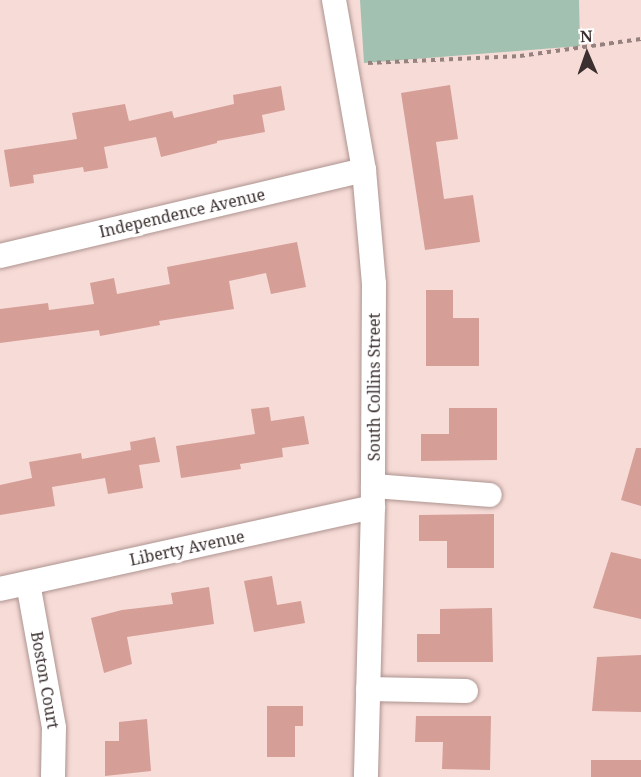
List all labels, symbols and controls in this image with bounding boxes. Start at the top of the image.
north arrow [557,24,617,84]
text: N [580,25,593,47]
street label: Independence Avenue [97,185,267,241]
street label: South Collins Street [364,313,384,461]
street label: Liberty Avenue [128,526,246,570]
street label: Boston Court [27,630,63,730]

